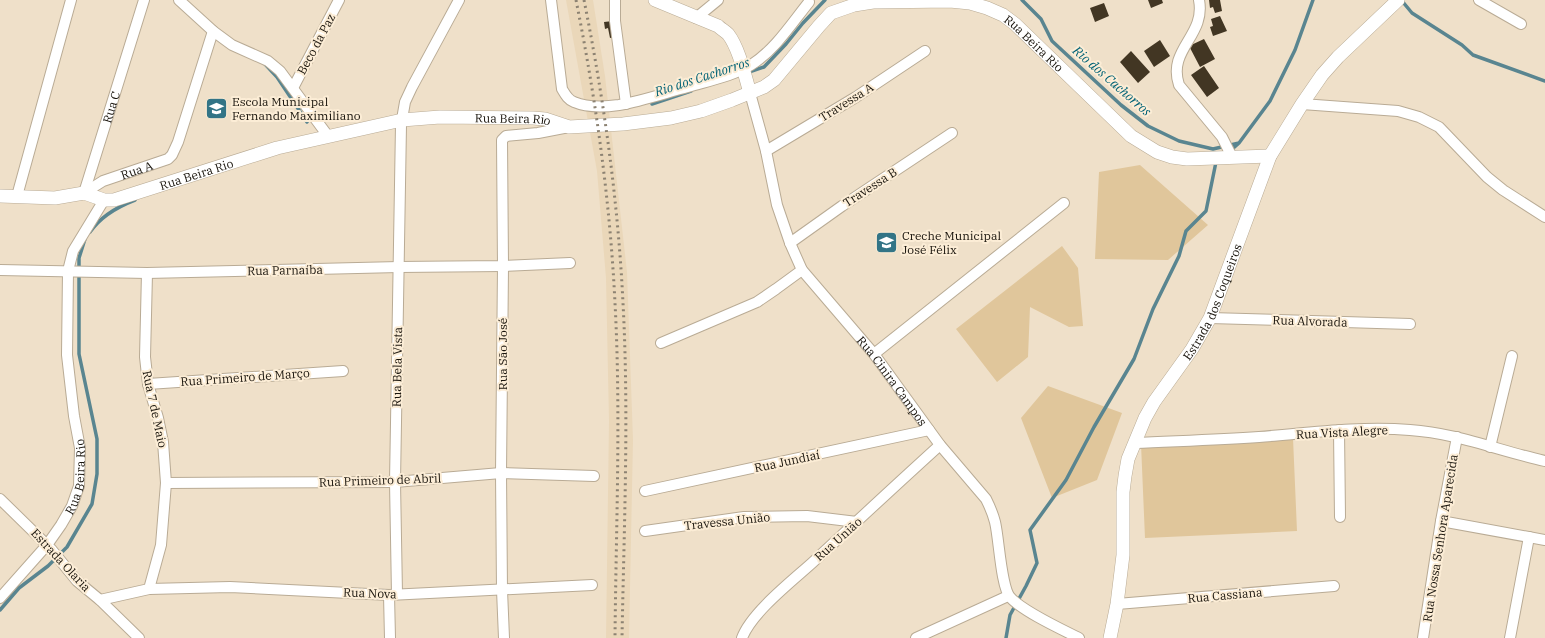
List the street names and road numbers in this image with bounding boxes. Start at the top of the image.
street label: Beco da Paz [294,11,338,77]
street label: Rua Beira Rio [1001,11,1067,75]
street label: Travessa A [816,79,877,125]
street label: Rua C [99,89,123,125]
street label: Rua Beira Rio [475,110,553,128]
street label: Rua Beira Rio [158,155,235,193]
street label: Rua A [119,157,155,182]
street label: Travessa B [840,164,900,210]
street label: Estrada dos Coqueiros [1179,241,1244,363]
street label: Rua Parnaíba [247,262,323,278]
street label: Rua Alvorada [1272,312,1348,330]
street label: Rua São José [495,318,510,390]
street label: Rua Bela Vista [389,326,405,407]
street label: Rua Cinira Campos [854,333,931,429]
street label: Rua Primeiro de Março [180,365,310,389]
street label: Rua 7 de Maio [139,369,171,449]
street label: Rua Vista Alegre [1296,422,1388,442]
street label: Rua Beira Rio [61,438,88,517]
street label: Rua Jundiaí [753,447,821,475]
street label: Rua Nossa Senhora Aparecida [1419,453,1461,623]
street label: Rua Primeiro de Abril [319,470,442,490]
street label: Travessa União [683,509,771,533]
street label: Rua União [811,514,865,564]
street label: Estrada Olaria [28,525,94,595]
street label: Rua Cassiana [1187,584,1264,606]
street label: Rua Nova [343,585,397,601]

